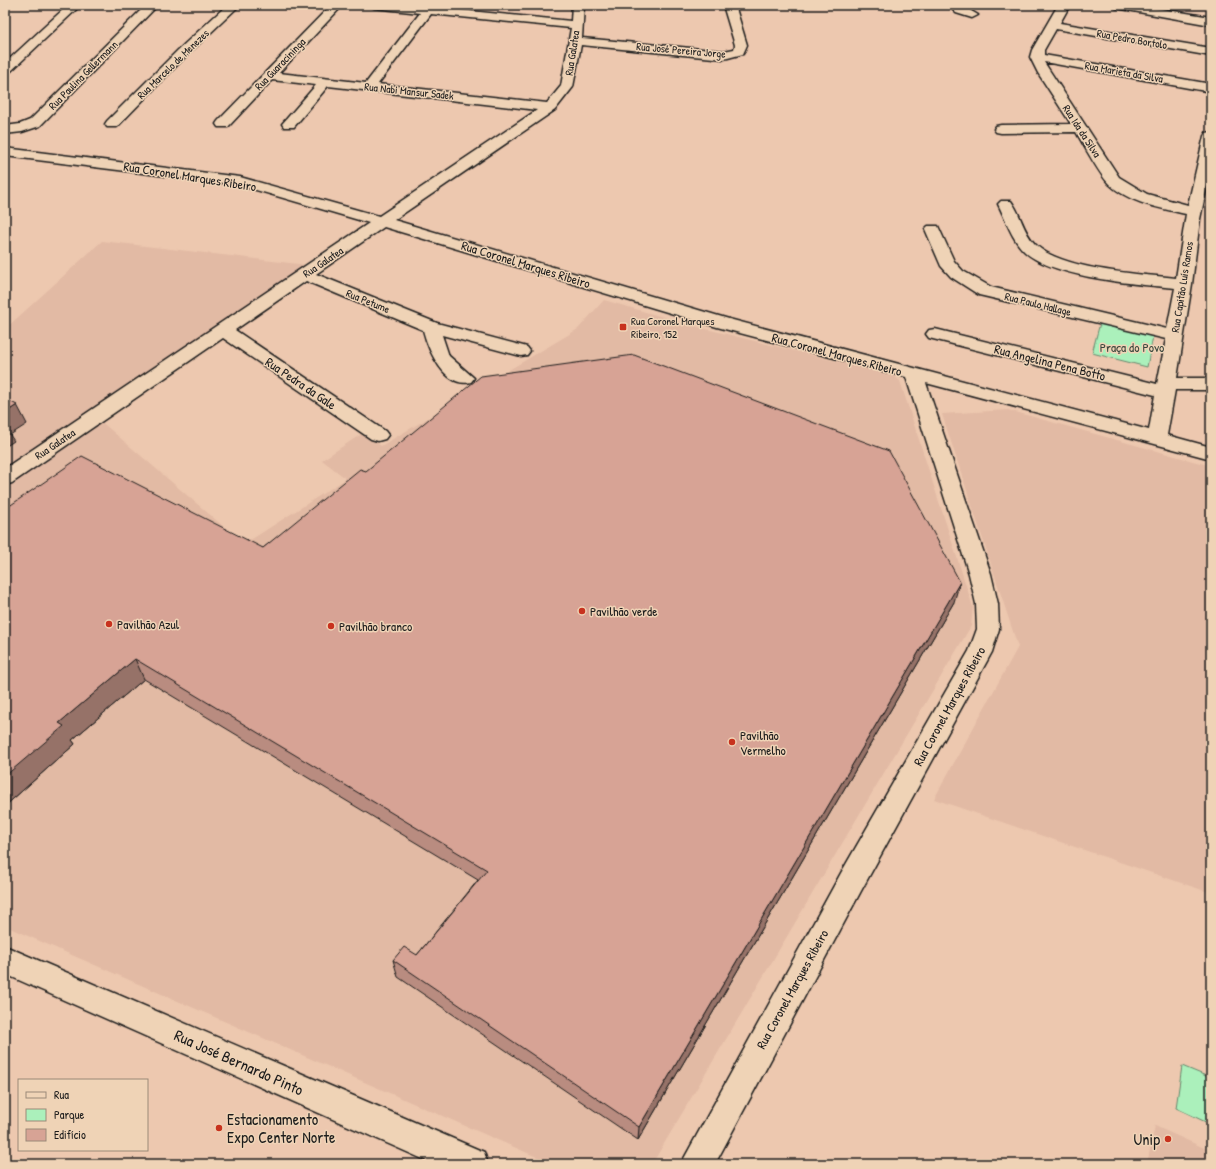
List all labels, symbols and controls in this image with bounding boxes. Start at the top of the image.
street label: Rua Marcelo de Menezes [134,26,212,102]
street label: Rua Pedro Bortolo [1096,26,1169,52]
street label: Rua Galatea [562,29,583,77]
street label: Rua Guaracininga [252,35,309,93]
street label: Rua Paulina Gellermann [45,37,121,113]
street label: Rua José Pereira Jorge [636,39,727,61]
street label: Rua Marieta da Silva [1084,58,1165,86]
street label: Rua Nabi Mansur Sadek [364,79,455,103]
street label: Rua Ida da Silva [1060,102,1105,161]
street label: Rua Coronel Marques Ribeiro [122,157,258,195]
street label: Rua Coronel Marques Ribeiro [459,236,593,292]
street label: Rua Capitão Luís Ramos [1168,240,1196,334]
street label: Rua Galatea [300,243,346,281]
street label: Rua Petume [344,286,392,316]
street label: Rua Paulo Hallage [1003,289,1073,319]
place label: Rua Coronel Marques Ribeiro, 152 [631,314,714,341]
marker: Rua Coronel Marques Ribeiro, 152 [618,322,628,332]
street label: Rua Coronel Marques Ribeiro [770,328,904,380]
park label: Praça do Povo [1100,338,1164,356]
street label: Rua Angelina Pena Botto [992,339,1108,385]
street label: Rua Pedra da Gale [262,353,340,413]
street label: Rua Galatea [32,425,78,463]
place label: Pavilhão verde [590,602,657,620]
marker: Pavilhão verde [577,606,587,616]
place label: Pavilhão Azul [117,615,180,633]
place label: Pavilhão branco [339,617,412,635]
marker: Pavilhão Azul [104,619,114,629]
marker: Pavilhão branco [326,621,336,631]
street label: Rua Coronel Marques Ribeiro [909,643,989,769]
place label: Pavilhão Vermelho [740,726,786,759]
marker: Pavilhão Vermelho [727,737,737,747]
street label: Rua Coronel Marques Ribeiro [752,926,832,1052]
street label: Rua José Bernardo Pinto [171,1024,308,1101]
legend [18,1079,148,1151]
text: Rua [54,1086,69,1103]
text: Parque [54,1106,84,1123]
place label: Estacionamento Expo Center Norte [227,1108,336,1148]
marker: Estacionamento Expo Center Norte [214,1123,224,1133]
text: Edifício [54,1126,86,1143]
place label: Unip [1134,1128,1160,1150]
marker: Unip [1163,1134,1173,1144]

